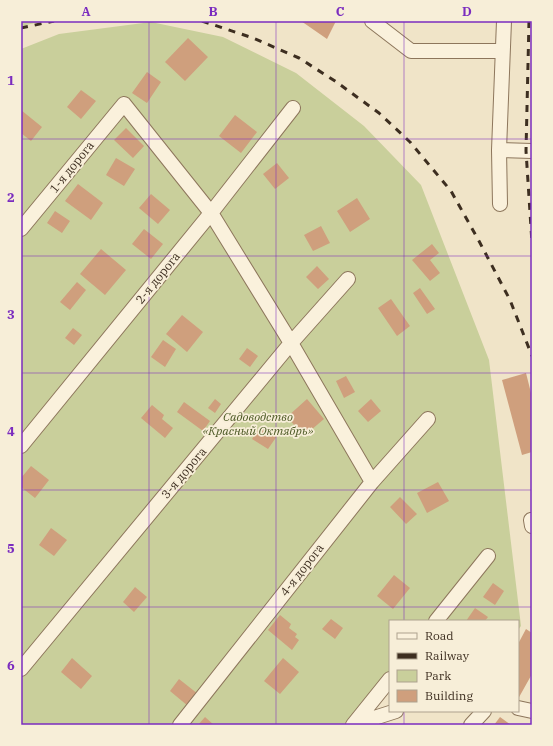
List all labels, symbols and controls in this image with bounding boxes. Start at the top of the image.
text: A [81,3,91,20]
text: B [208,3,218,20]
text: C [336,3,345,20]
text: D [462,3,472,20]
text: 1 [7,72,15,89]
street label: 1-я дорога [46,137,97,196]
text: 2 [7,189,15,206]
street label: 2-я дорога [132,248,183,307]
text: 3 [7,306,15,323]
park label: Садоводство «Красный Октябрь» [203,409,314,438]
text: 4 [7,423,15,440]
street label: 3-я дорога [158,444,210,501]
text: 5 [7,540,15,557]
street label: 4-я дорога [276,540,327,599]
legend [389,620,519,712]
text: Road [425,628,454,643]
text: Railway [425,648,470,663]
text: 6 [7,657,15,674]
text: Park [425,668,451,683]
text: Building [425,688,473,703]

